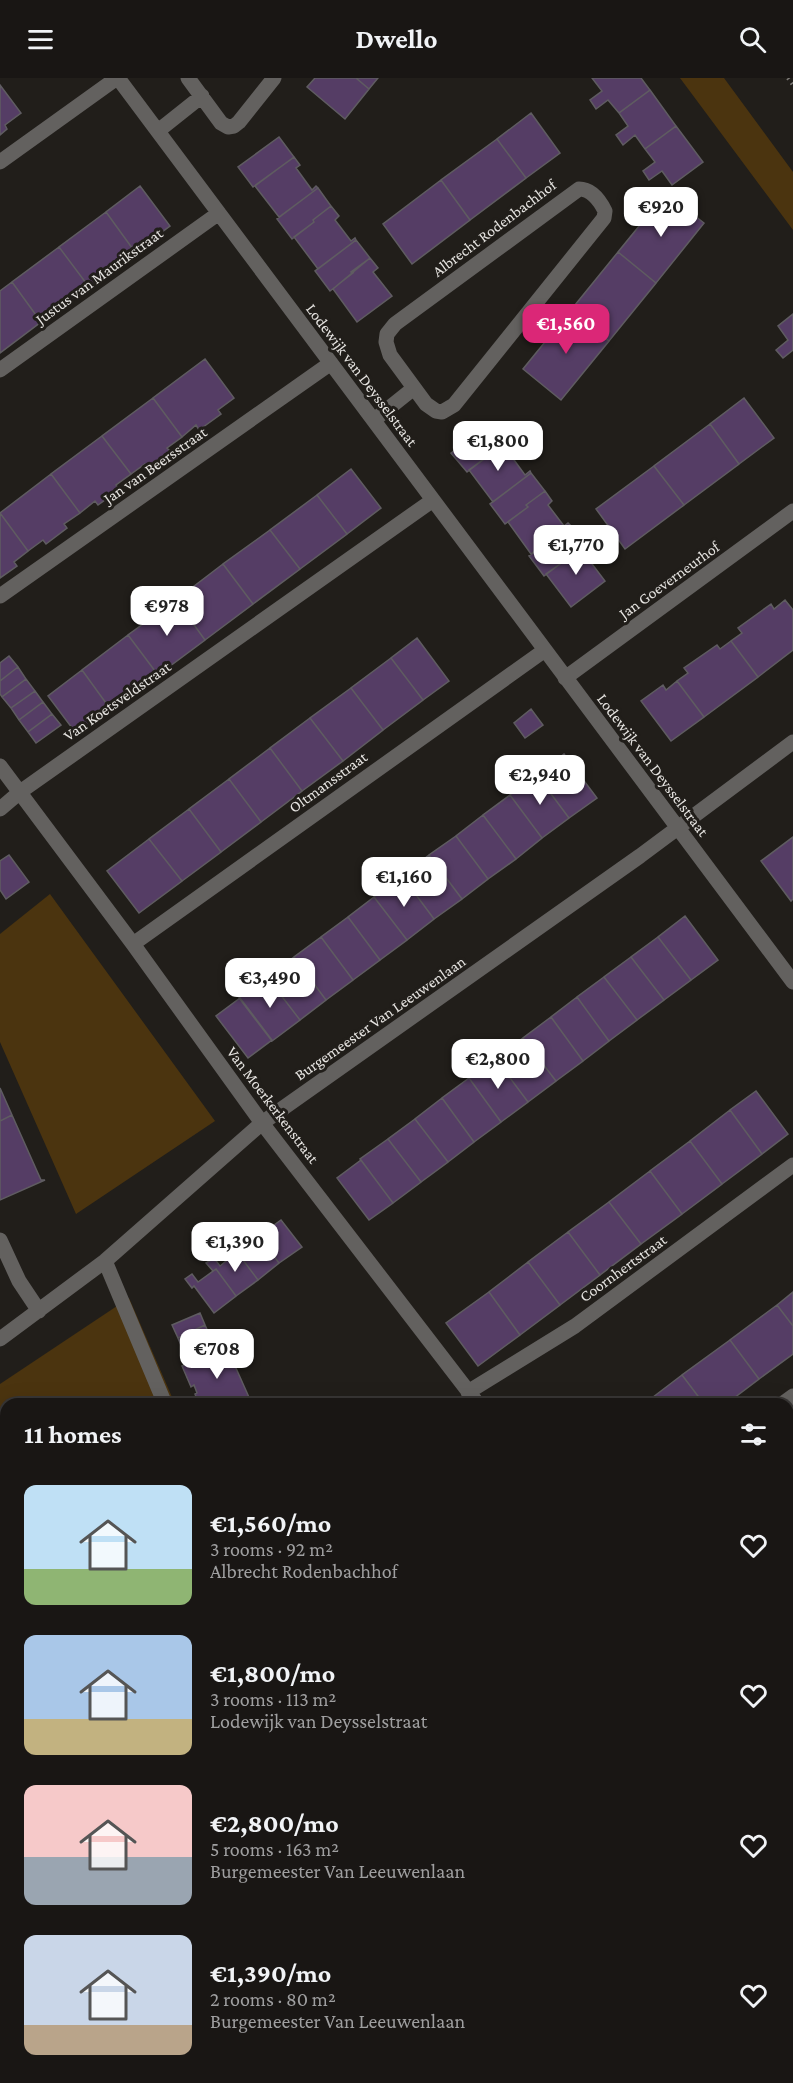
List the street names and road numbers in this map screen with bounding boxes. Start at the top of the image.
street label: Albrecht Rodenbachhof [429,175,560,280]
street label: Justus van Maurikstraat [31,224,167,330]
street label: Lodewijk van Deysselstraat [302,300,422,451]
street label: Jan van Beersstraat [99,423,211,509]
street label: Jan Goeverneurhof [614,537,724,624]
street label: Van Koetsveldstraat [60,657,174,744]
street label: Lodewijk van Deysselstraat [593,690,713,841]
street label: Oltmansstraat [286,748,371,816]
street label: Burgemeester Van Leeuwenlaan [291,952,469,1084]
street label: Van Moerkerkenstraat [224,1043,323,1167]
street label: Coornhertstraat [576,1230,670,1305]

